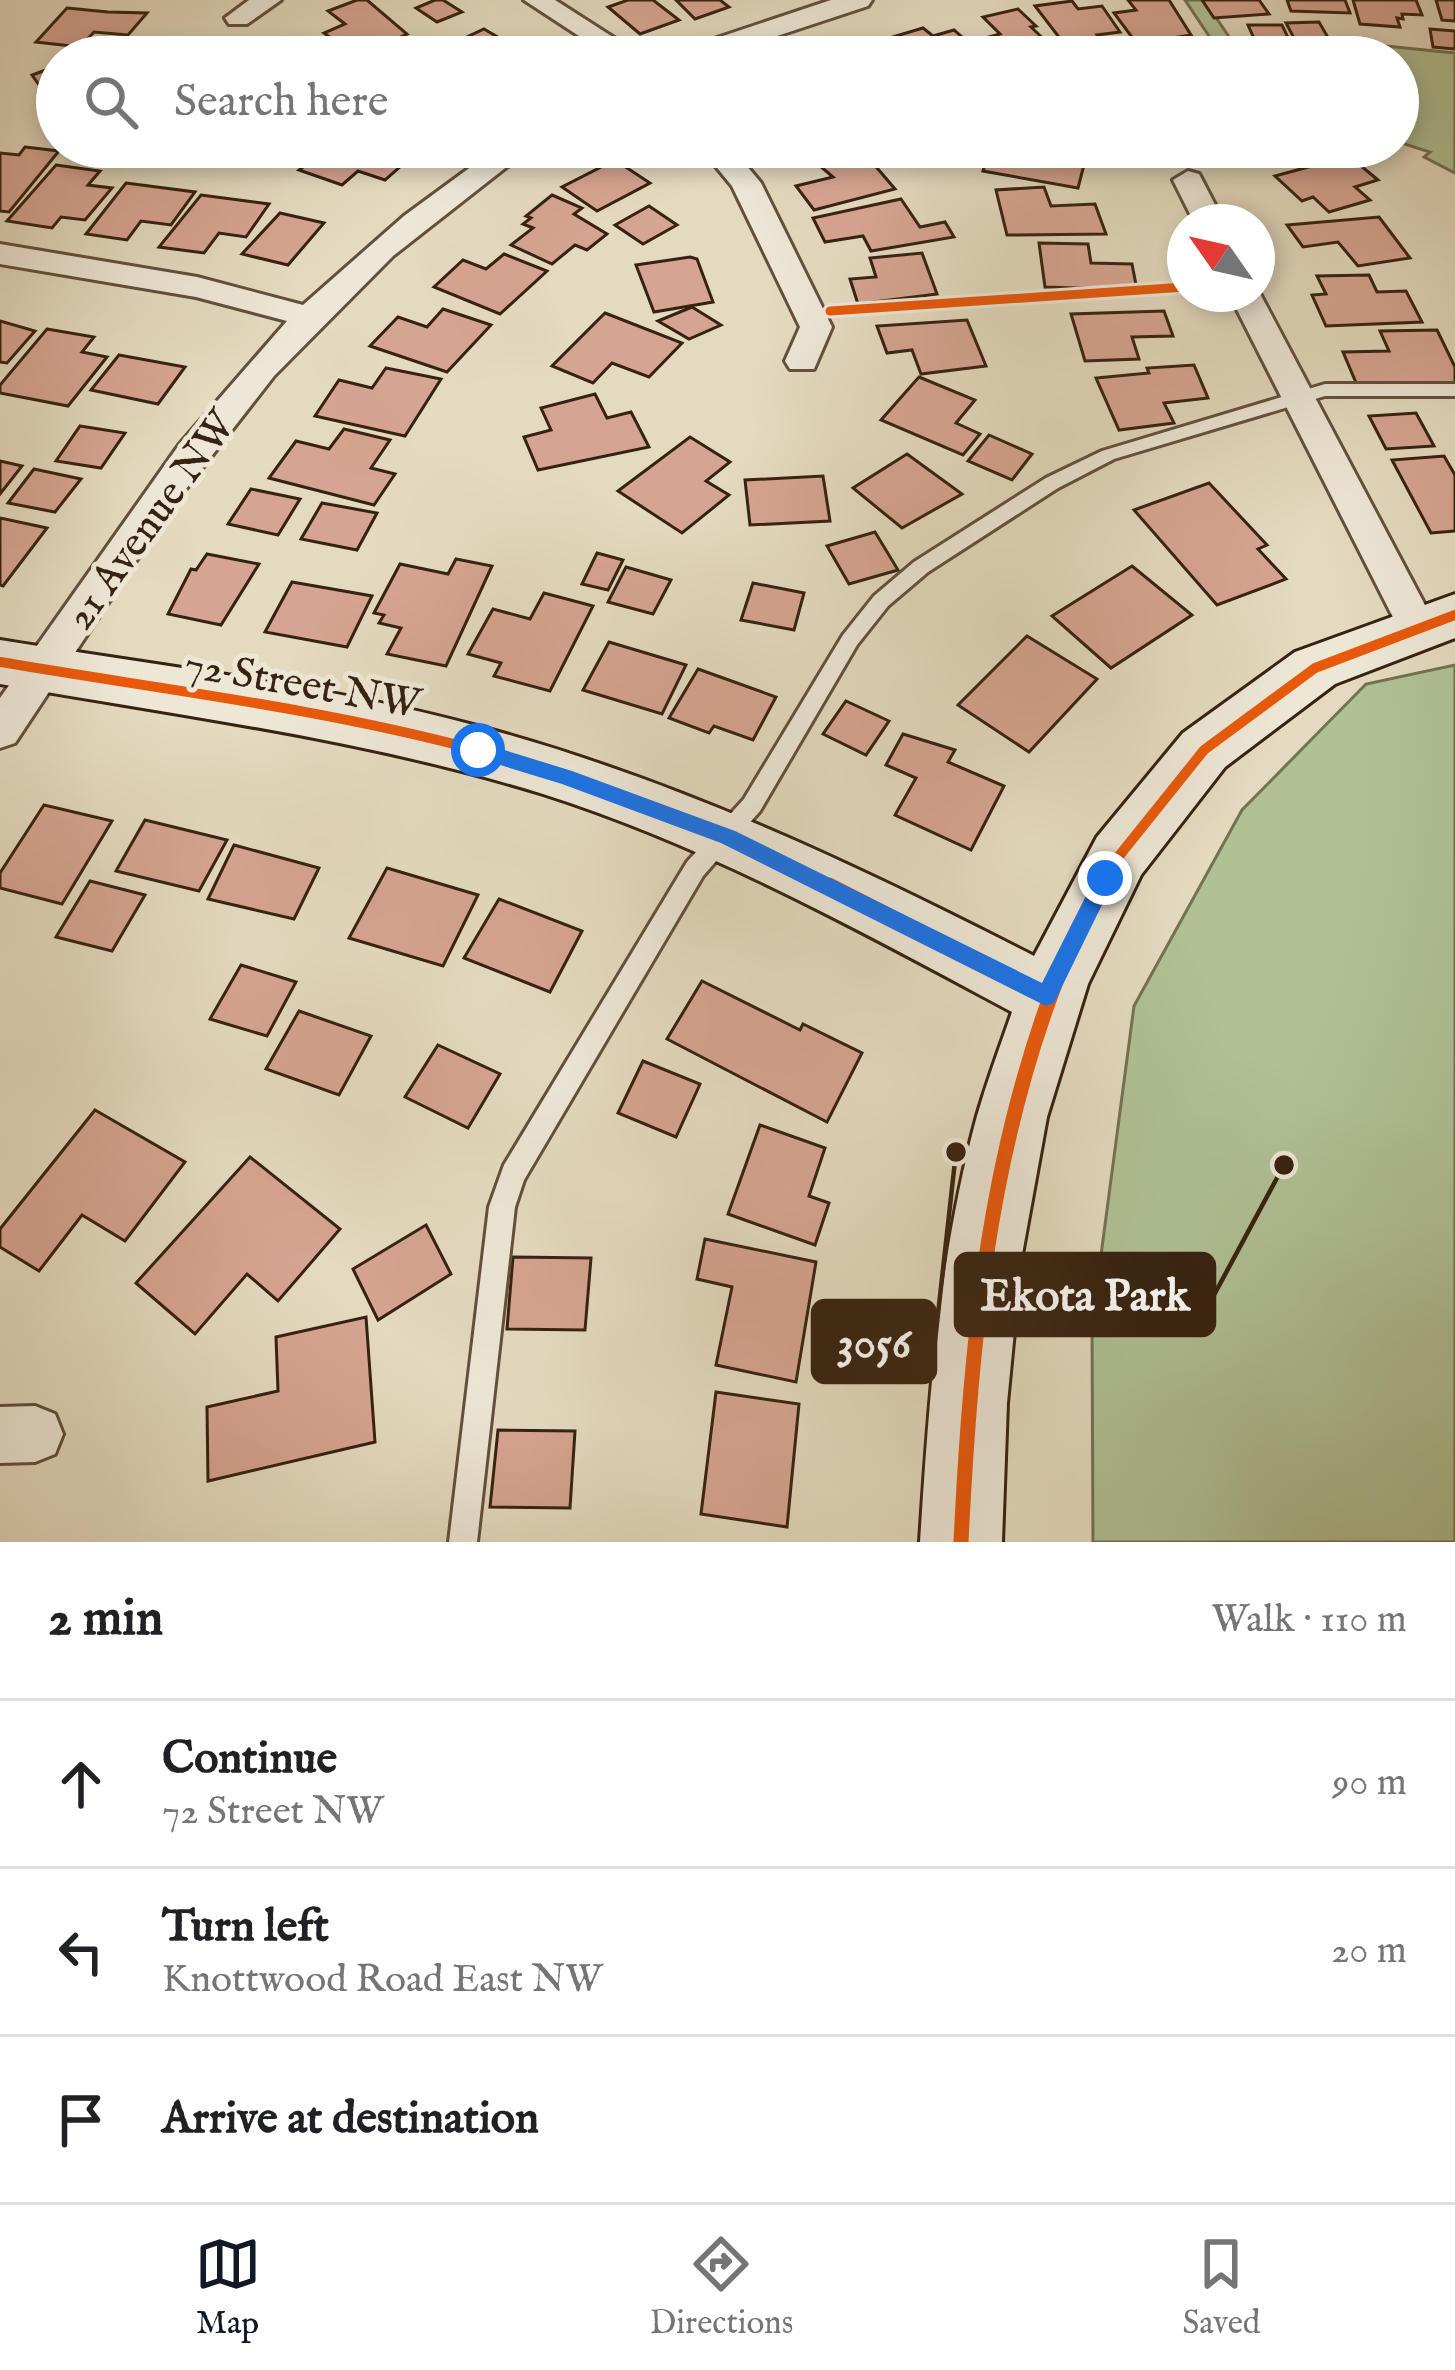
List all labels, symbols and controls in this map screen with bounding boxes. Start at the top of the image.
search box [36,36,1419,168]
icon: search [78,69,144,135]
text: Search here [174,74,388,131]
north arrow [1167,204,1275,312]
street label: 21 Avenue NW [54,399,250,641]
street label: 72 Street NW [180,639,426,733]
route start [451,723,505,777]
route end [1078,851,1132,905]
callout: Ekota Park [956,1254,1214,1335]
text: Ekota Park [980,1269,1192,1326]
callout: 3056 [813,1301,935,1382]
text: 3056 [837,1316,913,1373]
text: 2 min [48,1588,163,1653]
text: Walk · 110 m [1212,1596,1407,1645]
text: Continue [162,1731,337,1788]
icon: ahead [48,1751,114,1817]
text: 90 m [1332,1759,1407,1808]
text: 72 Street NW [162,1788,383,1837]
text: Turn left [162,1899,329,1956]
icon: left [48,1919,114,1985]
text: 20 m [1331,1927,1407,1976]
text: Knottwood Road East NW [162,1956,603,2005]
icon: arrive [48,2087,114,2153]
text: Arrive at destination [162,2091,539,2148]
tab: Map [195,2231,261,2345]
tab: Directions [650,2231,793,2345]
tab: Saved [1182,2231,1260,2345]

